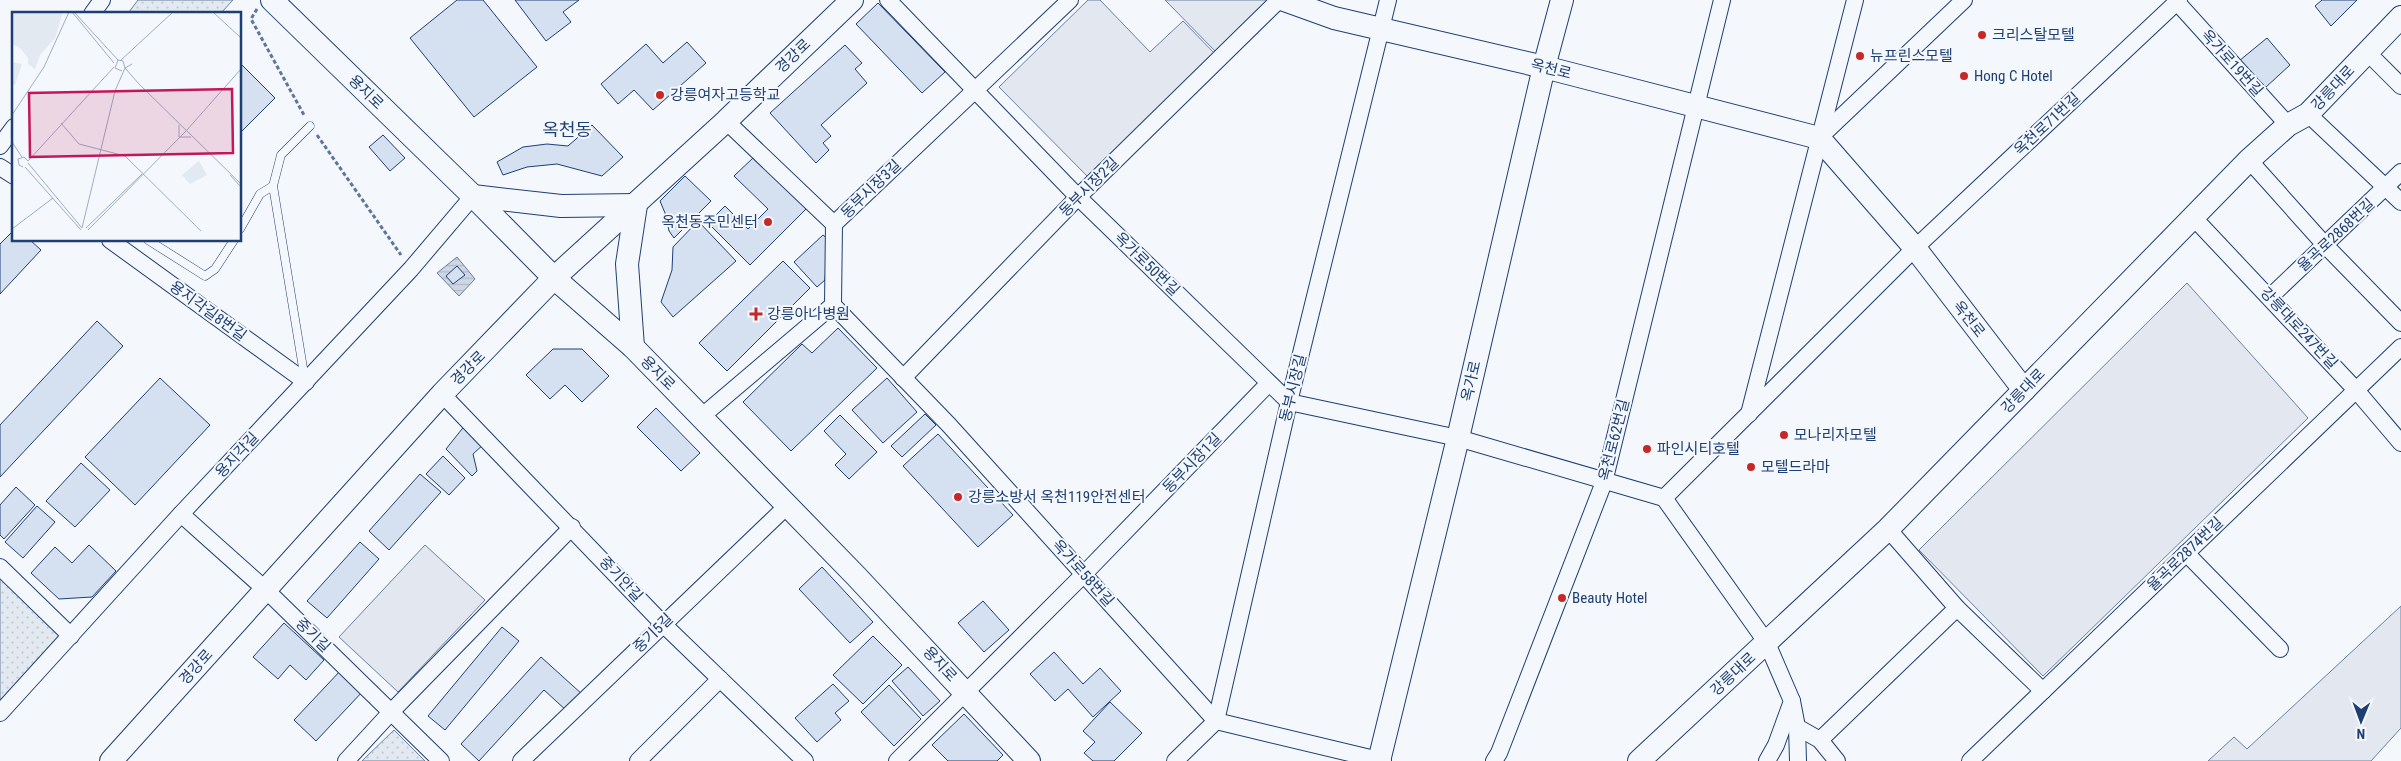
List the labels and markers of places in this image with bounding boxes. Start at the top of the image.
place label: 크리스탈모텔 [1992,26,2075,44]
marker: 크리스탈모텔 [1976,29,1988,41]
place label: 뉴프린스모텔 [1870,47,1953,65]
marker: 뉴프린스모텔 [1854,50,1866,62]
place label: Hong C Hotel [1974,67,2053,85]
marker: Hong C Hotel [1958,70,1970,82]
place label: 강릉여자고등학교 [670,86,780,104]
marker: 강릉여자고등학교 [654,89,666,101]
place label: 옥천동주민센터 [661,213,758,231]
marker: 옥천동주민센터 [762,216,774,228]
place label: 강릉아나병원 [767,305,850,323]
marker: 강릉아나병원 [749,307,763,321]
place label: 모나리자모텔 [1794,426,1877,444]
marker: 모나리자모텔 [1778,429,1790,441]
place label: 파인시티호텔 [1657,440,1740,458]
marker: 파인시티호텔 [1641,443,1653,455]
place label: 모텔드라마 [1761,458,1830,476]
marker: 모텔드라마 [1745,461,1757,473]
place label: 강릉소방서 옥천119안전센터 [968,488,1145,506]
marker: 강릉소방서 옥천119안전센터 [952,491,964,503]
place label: Beauty Hotel [1572,589,1648,607]
marker: Beauty Hotel [1556,592,1568,604]

